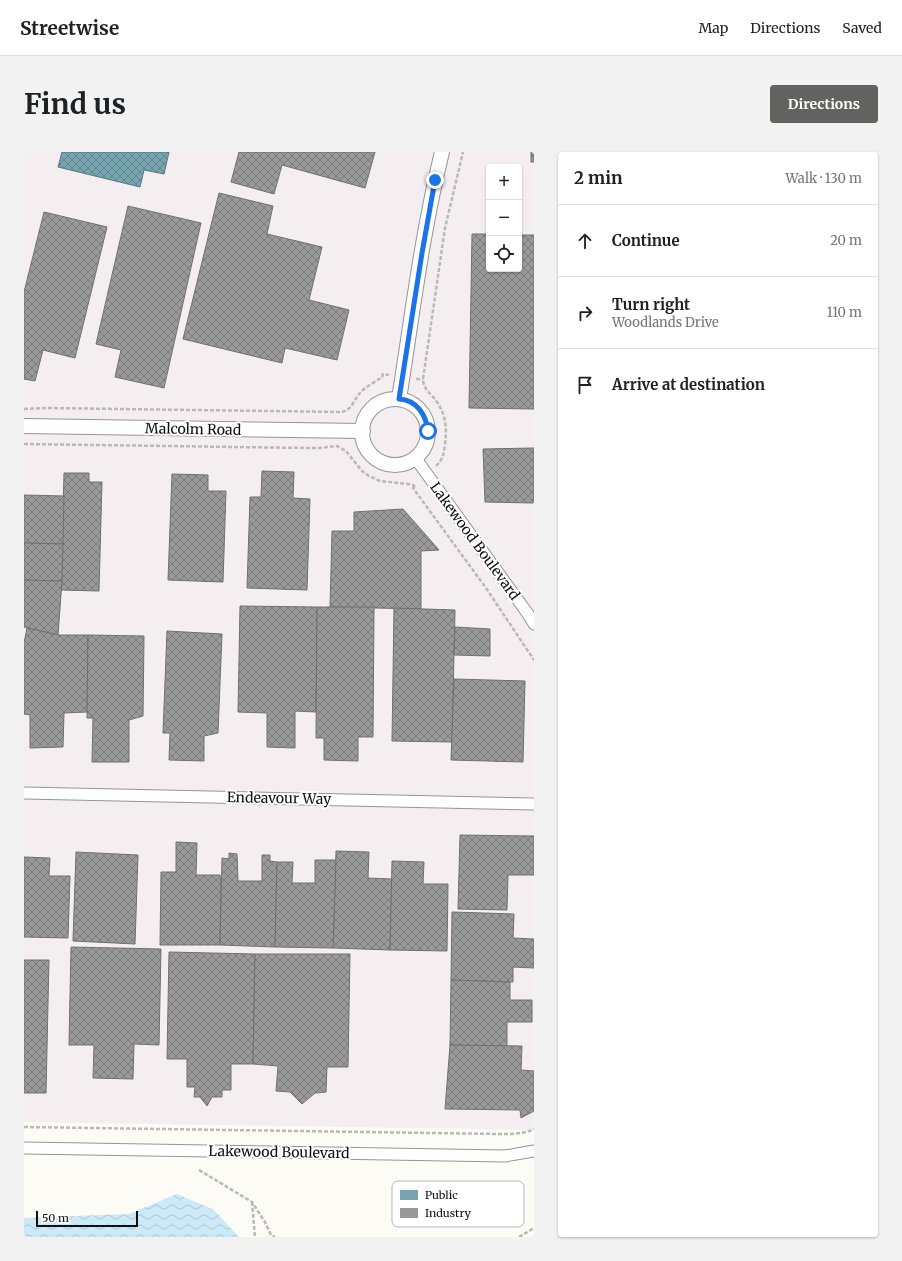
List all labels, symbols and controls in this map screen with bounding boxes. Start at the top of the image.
text: Streetwise [20,16,119,40]
text: Map [698,19,728,37]
text: Directions [750,19,820,37]
text: Saved [842,19,882,37]
button: Directions [770,85,878,123]
text: Find us [24,86,126,122]
map controls [486,164,522,272]
button: + [486,164,522,200]
text: 2 min [574,167,622,189]
text: Walk · 130 m [785,170,862,187]
route end [426,171,444,189]
button: − [486,200,522,236]
icon: ahead [574,230,596,252]
text: Continue [612,231,680,250]
text: 20 m [830,232,862,249]
button: locate [486,236,522,272]
text: Turn right [612,295,690,314]
icon: right [574,302,596,324]
text: 110 m [827,304,862,321]
text: Woodlands Drive [612,314,719,331]
icon: arrive [574,374,596,396]
text: Arrive at destination [612,375,765,394]
street label: Malcolm Road [145,419,242,439]
route start [419,422,437,440]
street label: Lakewood Boulevard [426,479,524,604]
street label: Endeavour Way [227,788,332,808]
street label: Lakewood Boulevard [208,1142,350,1162]
legend [392,1181,524,1227]
text: Public [425,1188,458,1202]
text: Industry [425,1206,472,1220]
scale bar [36,1209,138,1228]
text: 50 m [42,1211,69,1225]

